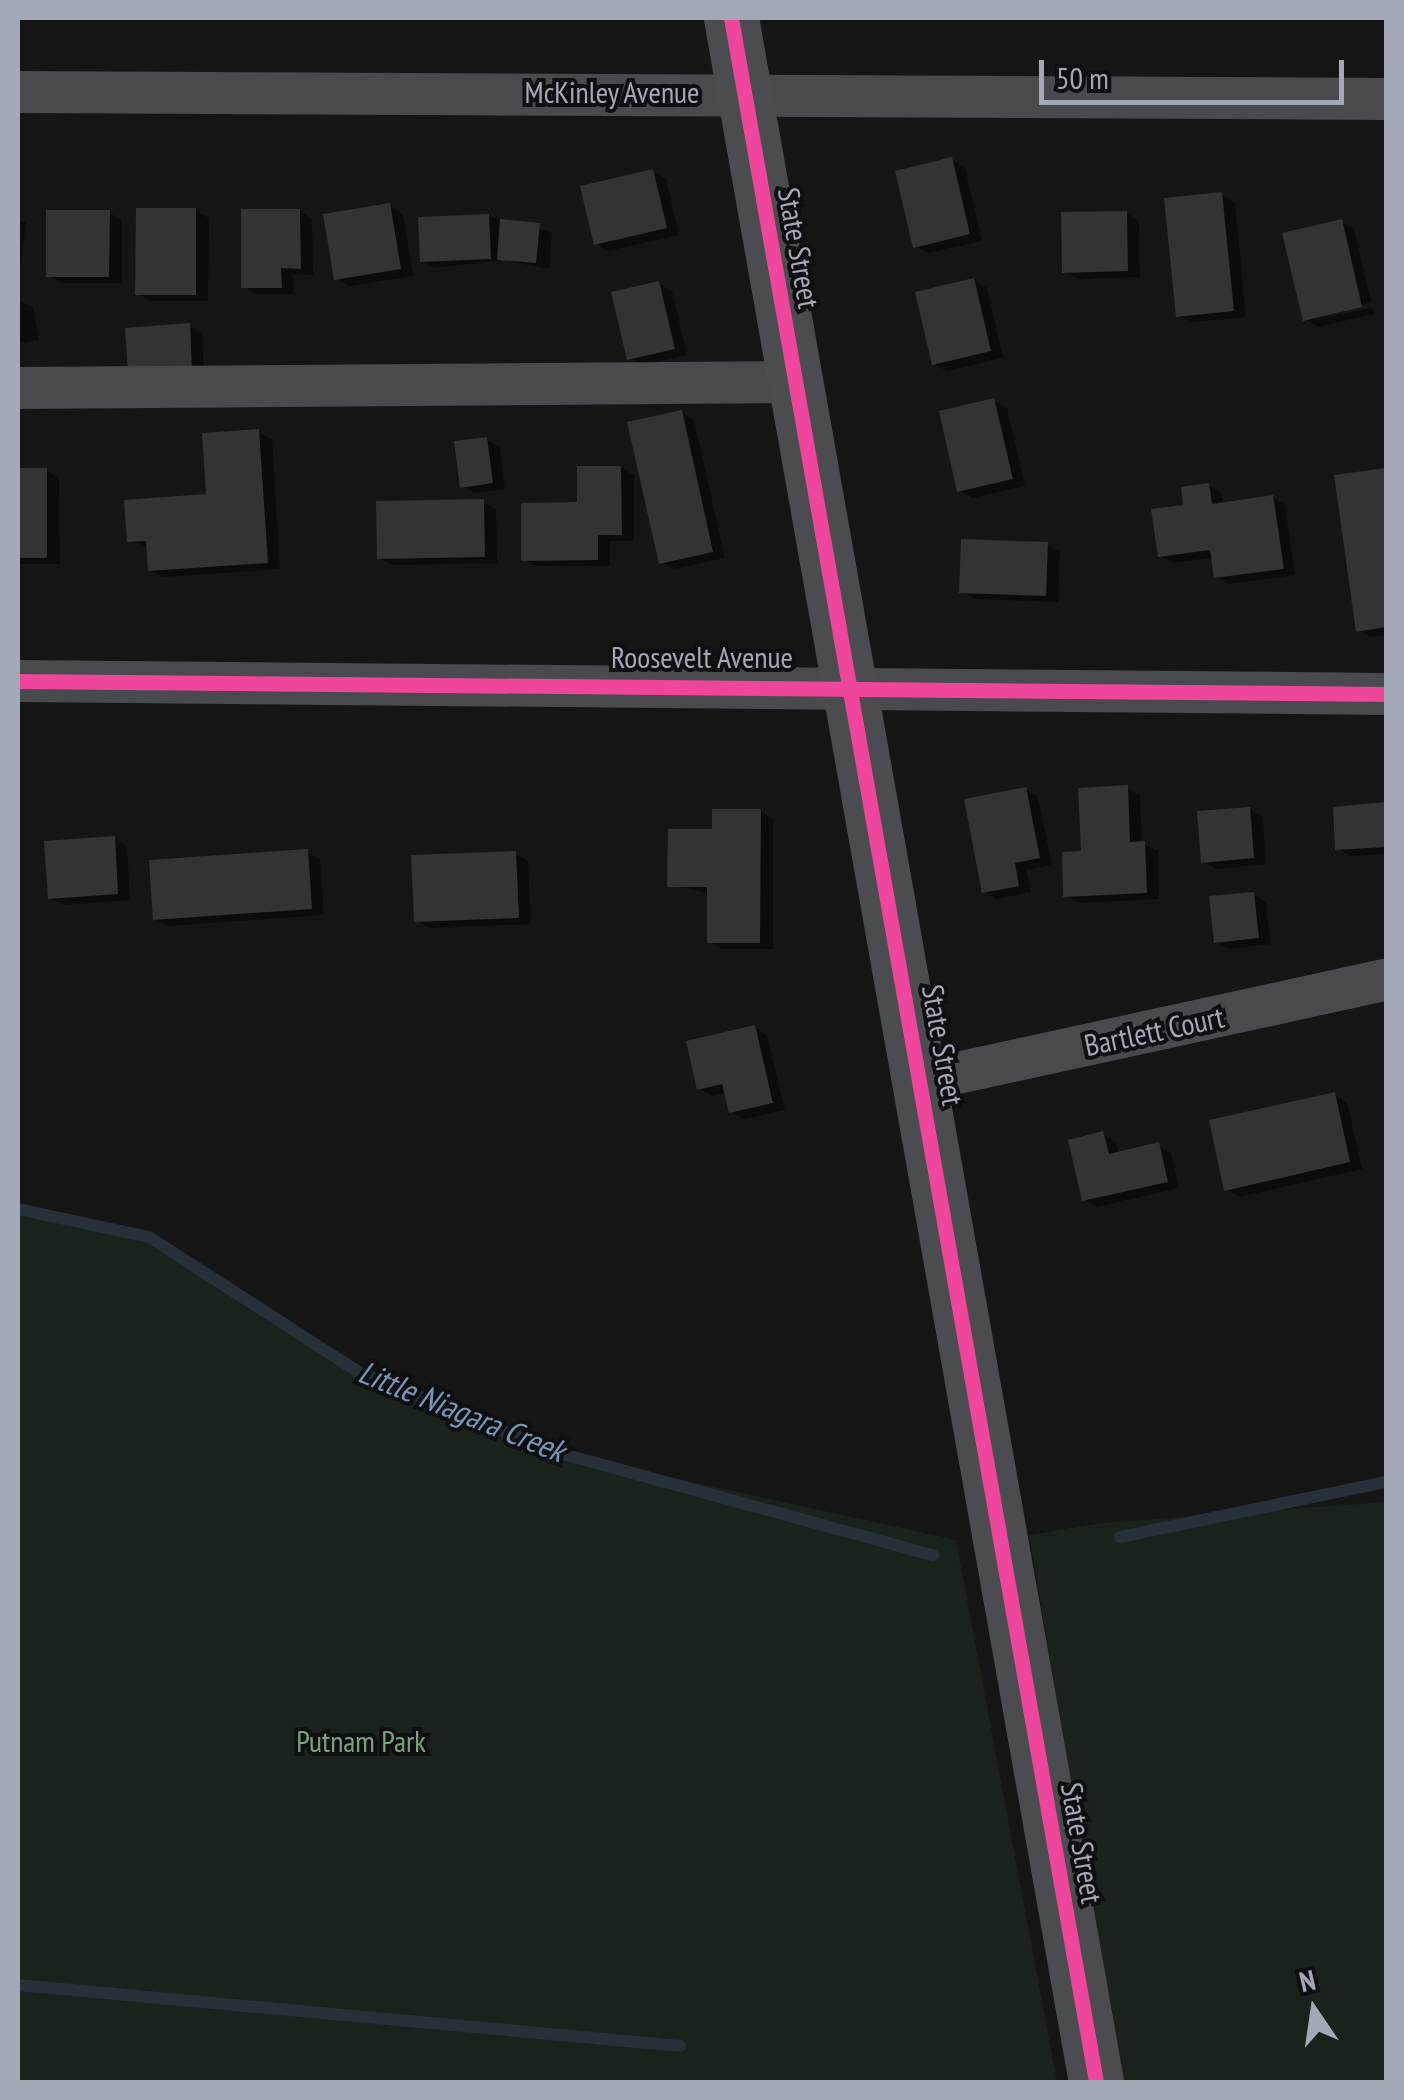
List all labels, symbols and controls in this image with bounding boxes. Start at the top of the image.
scale bar [1044,40,1349,102]
text: 50 m [1056,58,1109,97]
street label: McKinley Avenue [524,74,700,110]
street label: State Street [771,185,827,311]
street label: Roosevelt Avenue [611,639,793,675]
street label: State Street [915,982,971,1108]
street label: Bartlett Court [1081,999,1227,1063]
water label: Little Niagara Creek [353,1352,571,1470]
park label: Putnam Park [296,1723,426,1759]
street label: State Street [1054,1780,1110,1906]
north arrow [1264,1960,1364,2060]
text: N [1296,1961,1319,2000]

